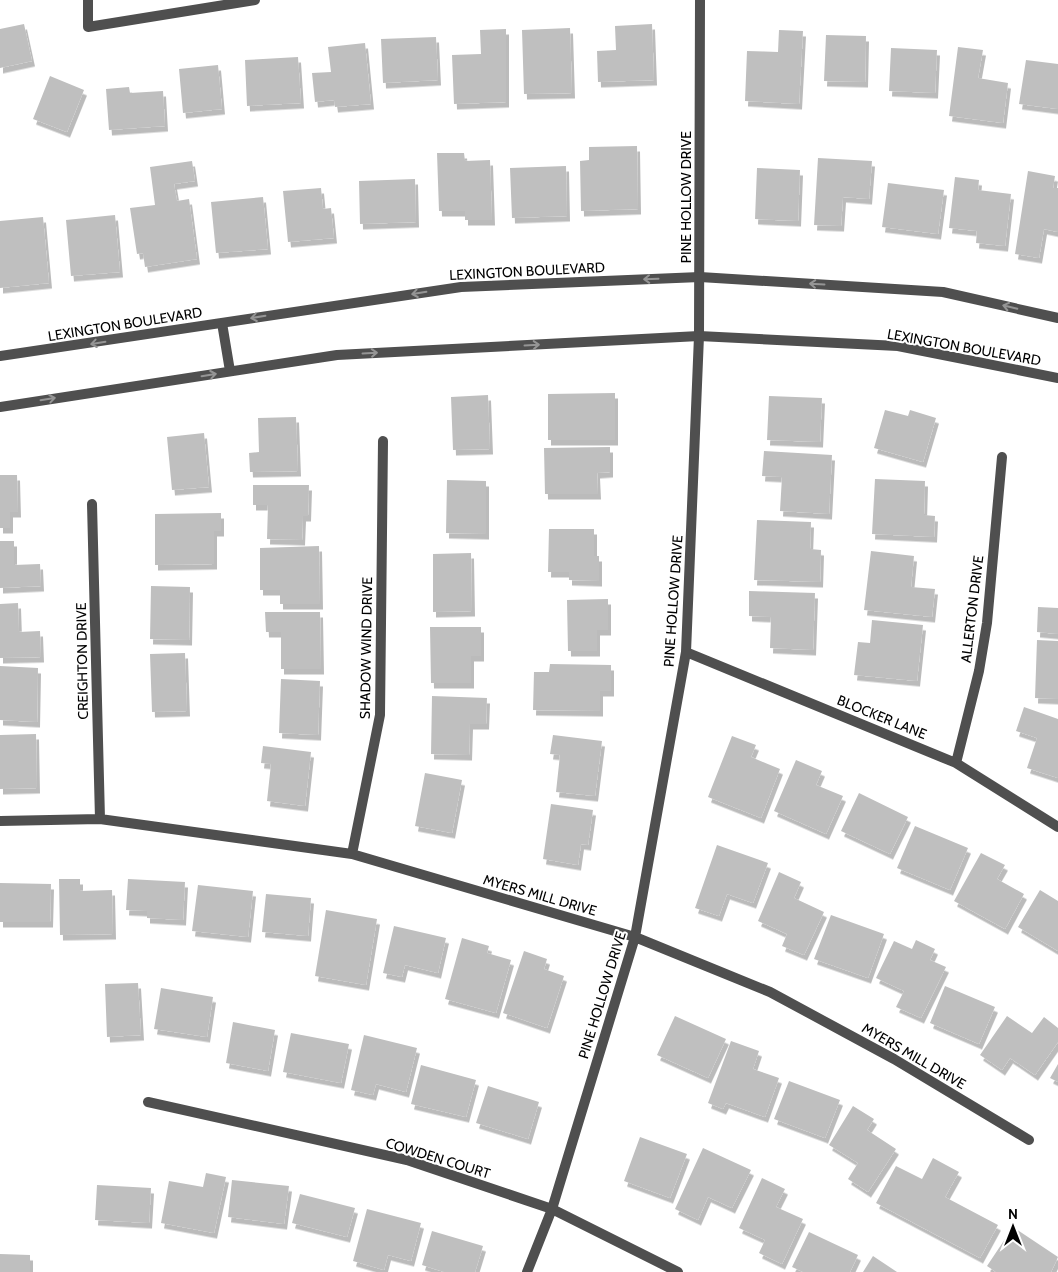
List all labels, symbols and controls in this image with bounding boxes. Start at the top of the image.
street label: PINE HOLLOW DRIVE [677,131,695,263]
street label: LEXINGTON BOULEVARD [449,258,605,284]
one-way arrow [643,275,659,284]
one-way arrow [809,280,825,289]
one-way arrow [411,289,427,299]
one-way arrow [1003,302,1019,311]
street label: LEXINGTON BOULEVARD [47,303,203,345]
one-way arrow [251,313,267,323]
street label: LEXINGTON BOULEVARD [886,325,1042,369]
one-way arrow [90,338,106,348]
one-way arrow [524,340,540,349]
one-way arrow [361,349,377,358]
one-way arrow [200,369,216,379]
one-way arrow [40,394,56,404]
street label: PINE HOLLOW DRIVE [659,534,687,668]
street label: ALLERTON DRIVE [956,554,988,664]
street label: SHADOW WIND DRIVE [356,576,376,719]
street label: CREIGHTON DRIVE [72,602,92,720]
street label: BLOCKER LANE [835,691,930,743]
street label: MYERS MILL DRIVE [481,870,599,920]
street label: PINE HOLLOW DRIVE [574,929,630,1061]
street label: MYERS MILL DRIVE [859,1019,969,1093]
street label: COWDEN COURT [384,1134,493,1183]
north arrow [988,1202,1038,1252]
text: N [1008,1205,1018,1223]

